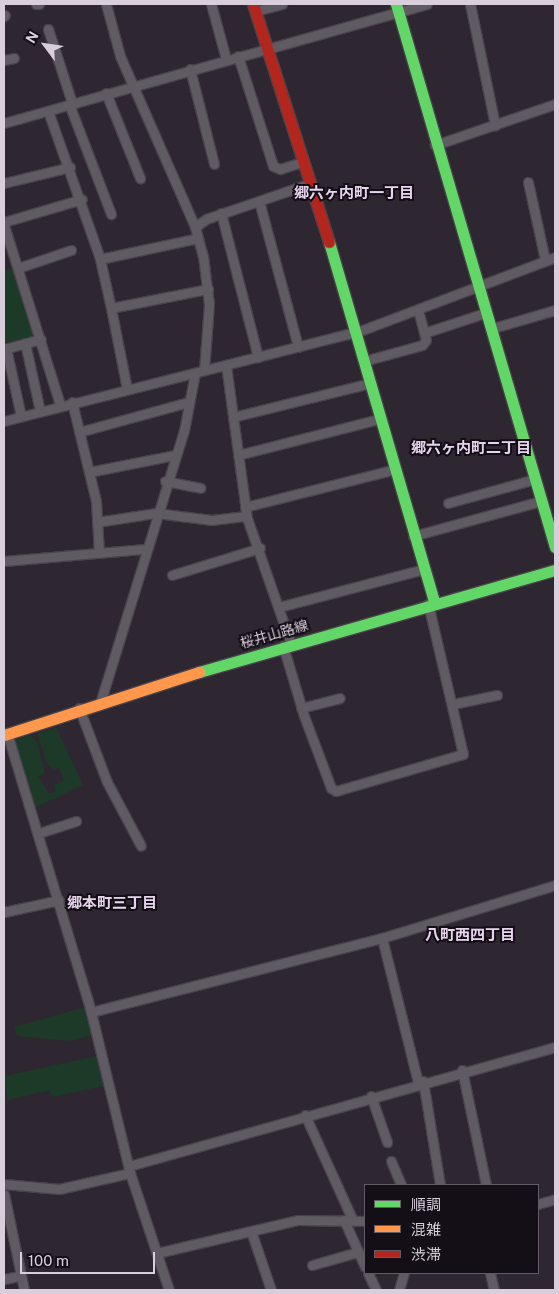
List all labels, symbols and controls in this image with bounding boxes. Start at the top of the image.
north arrow [20,20,70,70]
text: N [22,28,42,46]
district label: 郷六ヶ内町一丁目 [294,184,414,202]
district label: 郷六ヶ内町二丁目 [411,439,531,457]
street label: 桜井山路線 [238,616,310,652]
district label: 郷本町三丁目 [67,894,157,912]
district label: 八町西四丁目 [425,926,515,944]
legend [364,1184,539,1274]
text: 順調 [411,1196,441,1213]
text: 混雑 [411,1221,441,1238]
scale bar [22,1242,158,1274]
text: 渋滞 [411,1246,441,1263]
text: 100 m [28,1252,69,1269]

